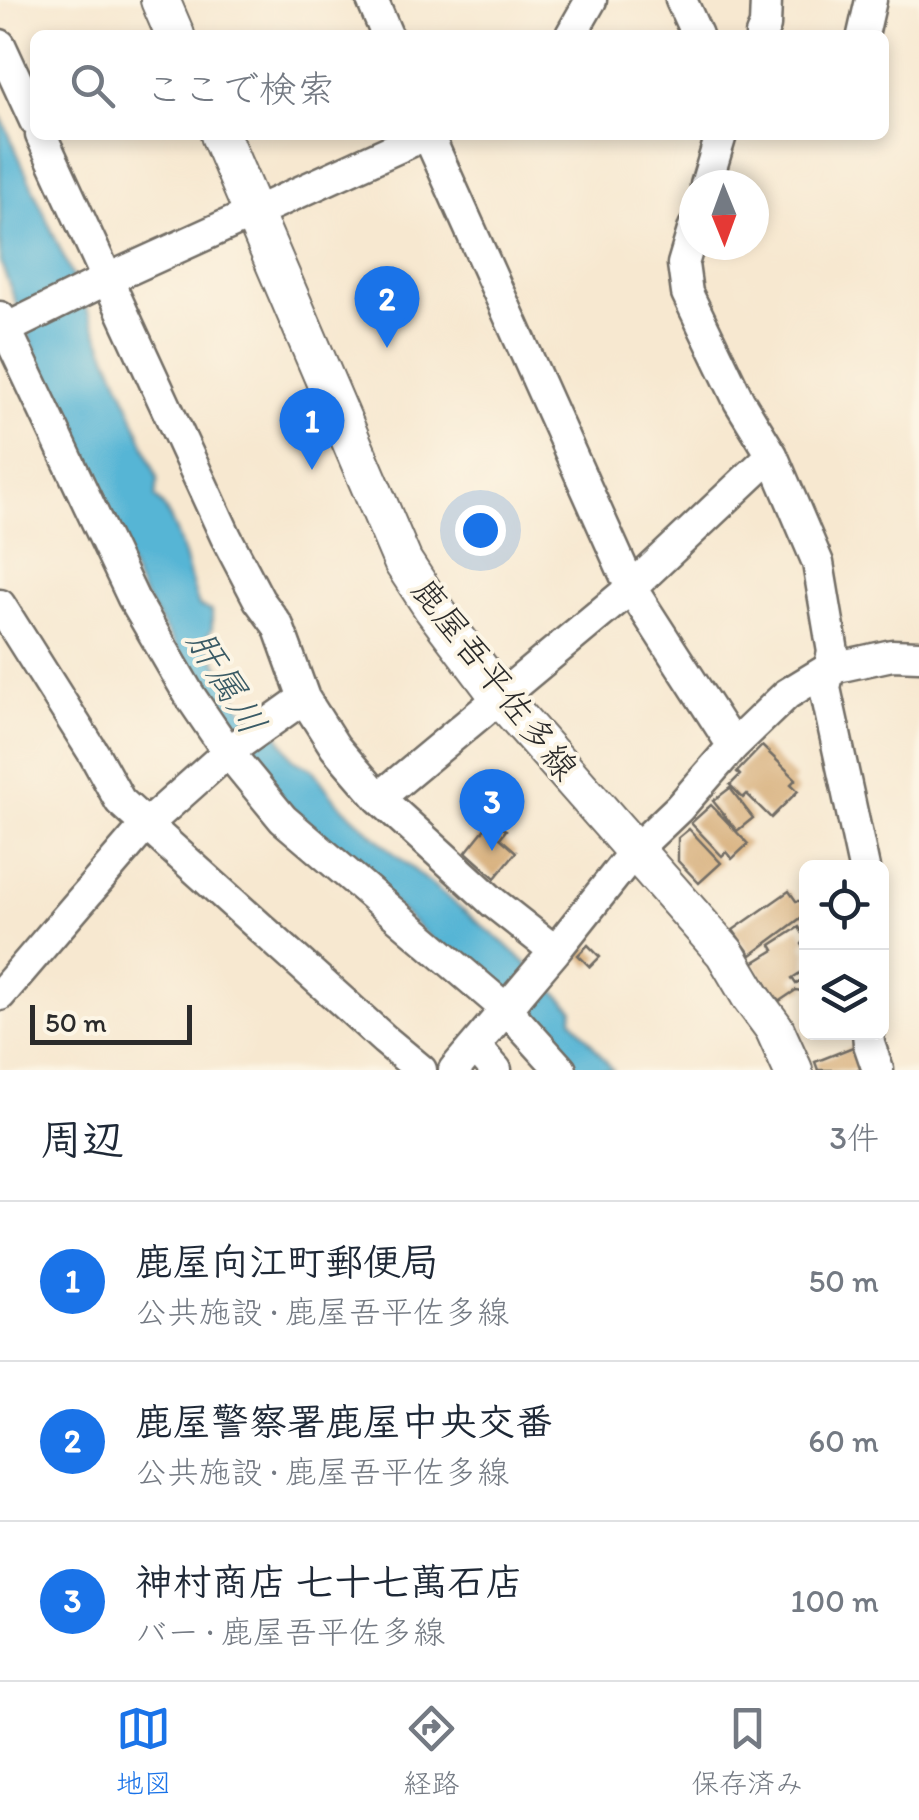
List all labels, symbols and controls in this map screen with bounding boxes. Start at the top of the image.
search box [30,30,889,140]
icon: search [65,58,120,113]
text: ここで検索 [145,66,335,112]
north arrow [679,170,769,260]
pin: 2 [354,266,420,348]
pin: 1 [280,388,344,470]
your location [455,505,506,556]
street label: 鹿屋吾平佐多線 [403,570,587,788]
water label: 肝属川 [178,621,276,743]
pin: 3 [460,768,524,851]
map controls [799,860,889,1040]
button: locate [799,860,889,950]
button: layers [799,950,889,1040]
scale bar [30,1000,192,1044]
text: 50 m [45,1005,107,1039]
text: 周辺 [40,1114,124,1165]
text: 3件 [830,1119,879,1157]
text: 鹿屋向江町郵便局 [135,1239,439,1285]
text: 1 [65,1262,80,1300]
text: 50 m [808,1262,879,1300]
text: 公共施設 · 鹿屋吾平佐多線 [135,1293,509,1331]
text: 鹿屋警察署鹿屋中央交番 [135,1399,553,1445]
text: 2 [64,1422,81,1460]
text: 60 m [808,1422,879,1460]
text: 公共施設 · 鹿屋吾平佐多線 [135,1453,509,1491]
text: 神村商店 七十七萬石店 [135,1559,524,1605]
text: 3 [64,1582,81,1620]
text: 100 m [791,1582,879,1620]
text: バー · 鹿屋吾平佐多線 [135,1613,445,1651]
tab: 地図 [116,1701,172,1801]
tab: 経路 [403,1701,459,1801]
tab: 保存済み [691,1701,803,1801]

